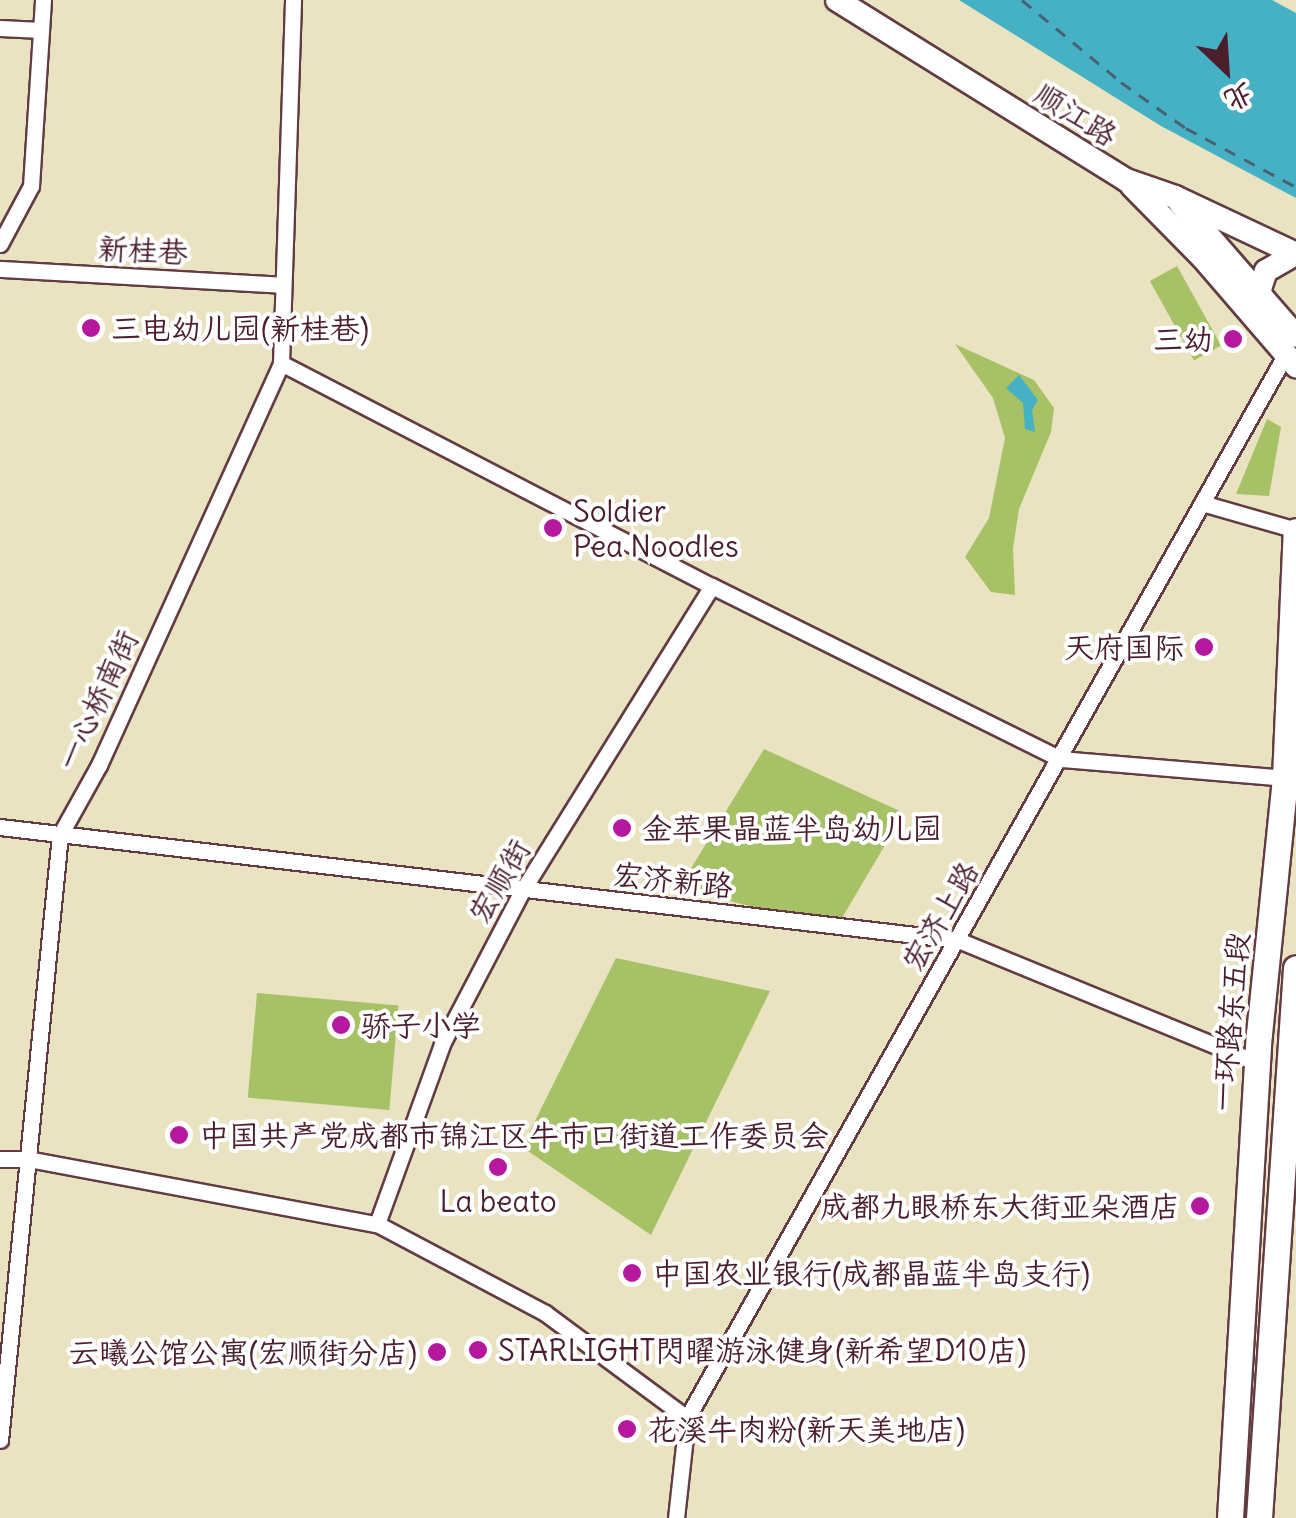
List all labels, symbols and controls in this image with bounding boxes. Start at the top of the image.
north arrow [1176,20,1276,120]
street label: 顺江路 [1028,75,1124,153]
text: 北 [1218,75,1259,119]
street label: 新桂巷 [97,230,189,270]
place label: 三电幼儿园(新桂巷) [111,310,369,346]
marker: 三电幼儿园(新桂巷) [80,317,102,339]
place label: 三幼 [1153,321,1213,357]
marker: 三幼 [1222,328,1244,350]
place label: Soldier Pea Noodles [573,493,739,564]
marker: Soldier Pea Noodles [542,517,564,539]
street label: 一心桥南街 [49,624,145,776]
place label: 天府国际 [1064,629,1184,665]
marker: 天府国际 [1193,636,1215,658]
place label: 金苹果晶蓝半岛幼儿园 [642,810,942,846]
marker: 金苹果晶蓝半岛幼儿园 [611,817,633,839]
street label: 宏顺街 [461,833,537,929]
street label: 宏济上路 [894,855,986,977]
street label: 宏济新路 [611,856,735,904]
street label: 一环路东五段 [1204,931,1256,1113]
place label: 骄子小学 [361,1007,481,1043]
marker: 骄子小学 [330,1014,352,1036]
place label: 中国共产党成都市锦江区牛市口街道工作委员会 [199,1117,829,1153]
marker: 中国共产党成都市锦江区牛市口街道工作委员会 [168,1124,190,1146]
marker: La beato [487,1156,509,1178]
place label: La beato [439,1183,557,1219]
place label: 成都九眼桥东大街亚朵酒店 [820,1188,1180,1224]
marker: 成都九眼桥东大街亚朵酒店 [1189,1195,1211,1217]
place label: 中国农业银行(成都晶蓝半岛支行) [652,1255,1090,1291]
marker: 中国农业银行(成都晶蓝半岛支行) [621,1262,643,1284]
place label: STARLIGHT閃曜游泳健身(新希望D10店) [498,1332,1026,1368]
place label: 云曦公馆公寓(宏顺街分店) [69,1334,417,1370]
marker: STARLIGHT閃曜游泳健身(新希望D10店) [467,1339,489,1361]
marker: 云曦公馆公寓(宏顺街分店) [426,1341,448,1363]
place label: 花溪牛肉粉(新天美地店) [647,1411,965,1447]
marker: 花溪牛肉粉(新天美地店) [616,1418,638,1440]

